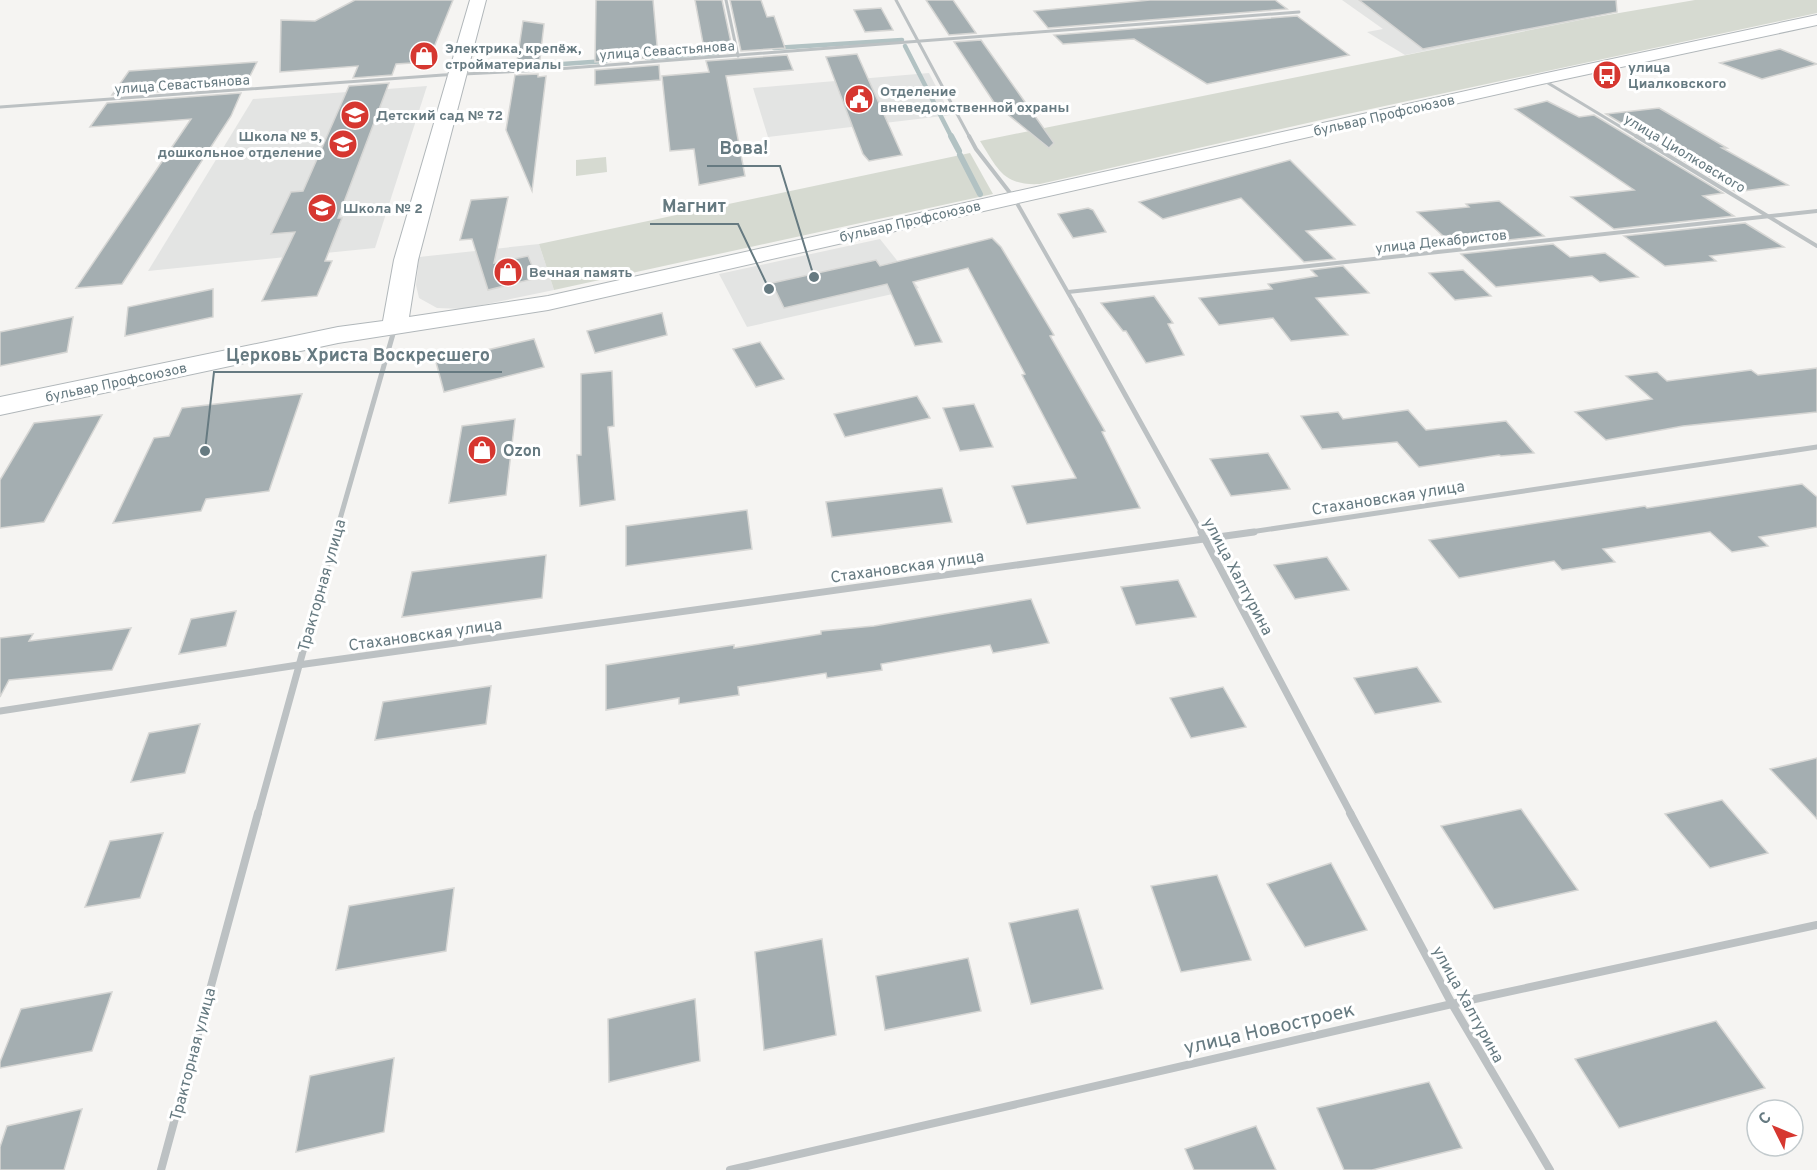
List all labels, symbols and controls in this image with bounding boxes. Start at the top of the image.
street label: улица Севастьянова [599,38,735,65]
shop icon: Электрика, крепёж, стройматериалы [408,40,440,72]
place label: Электрика, крепёж, стройматериалы [445,41,581,74]
bus stop icon: улица Циалковского [1591,59,1623,91]
place label: улица Циалковского [1628,60,1727,93]
street label: улица Севастьянова [114,72,250,99]
public building icon: Отделение вневедомственной охраны [843,83,875,115]
place label: Отделение вневедомственной охраны [880,84,1069,117]
street label: бульвар Профсоюзов [1312,92,1457,141]
school or university icon: Детский сад № 72 [339,99,371,131]
place label: Детский сад № 72 [376,108,503,125]
street label: улица Циолковского [1620,111,1748,197]
school or university icon: Школа № 5, дошкольное отделение [327,128,359,160]
place label: Школа № 5, дошкольное отделение [158,129,322,162]
callout: Вова! [707,130,780,166]
text: Вова! [720,138,768,161]
callout: Магнит [650,188,738,224]
school or university icon: Школа № 2 [306,192,338,224]
text: Магнит [662,196,727,219]
street label: бульвар Профсоюзов [838,198,983,247]
place label: Школа № 2 [343,201,423,218]
street label: улица Декабристов [1375,227,1508,258]
shop icon: Вечная память [492,256,524,288]
place label: Вечная память [529,265,633,282]
callout: Церковь Христа Воскресшего [214,336,502,372]
text: Церковь Христа Воскресшего [226,345,490,368]
street label: бульвар Профсоюзов [44,360,189,407]
shop icon: Ozon [466,434,498,466]
place label: Ozon [503,442,541,462]
street label: Стахановская улица [1310,477,1466,521]
street label: улица Халтурина [1198,515,1277,639]
street label: Тракторная улица [294,517,351,654]
street label: Стахановская улица [829,547,985,589]
street label: Стахановская улица [347,615,503,657]
street label: улица Халтурина [1427,943,1508,1067]
street label: Тракторная улица [167,986,221,1123]
street label: улица Новостроек [1181,998,1357,1062]
north arrow [1745,1098,1805,1158]
text: С [1755,1109,1776,1130]

